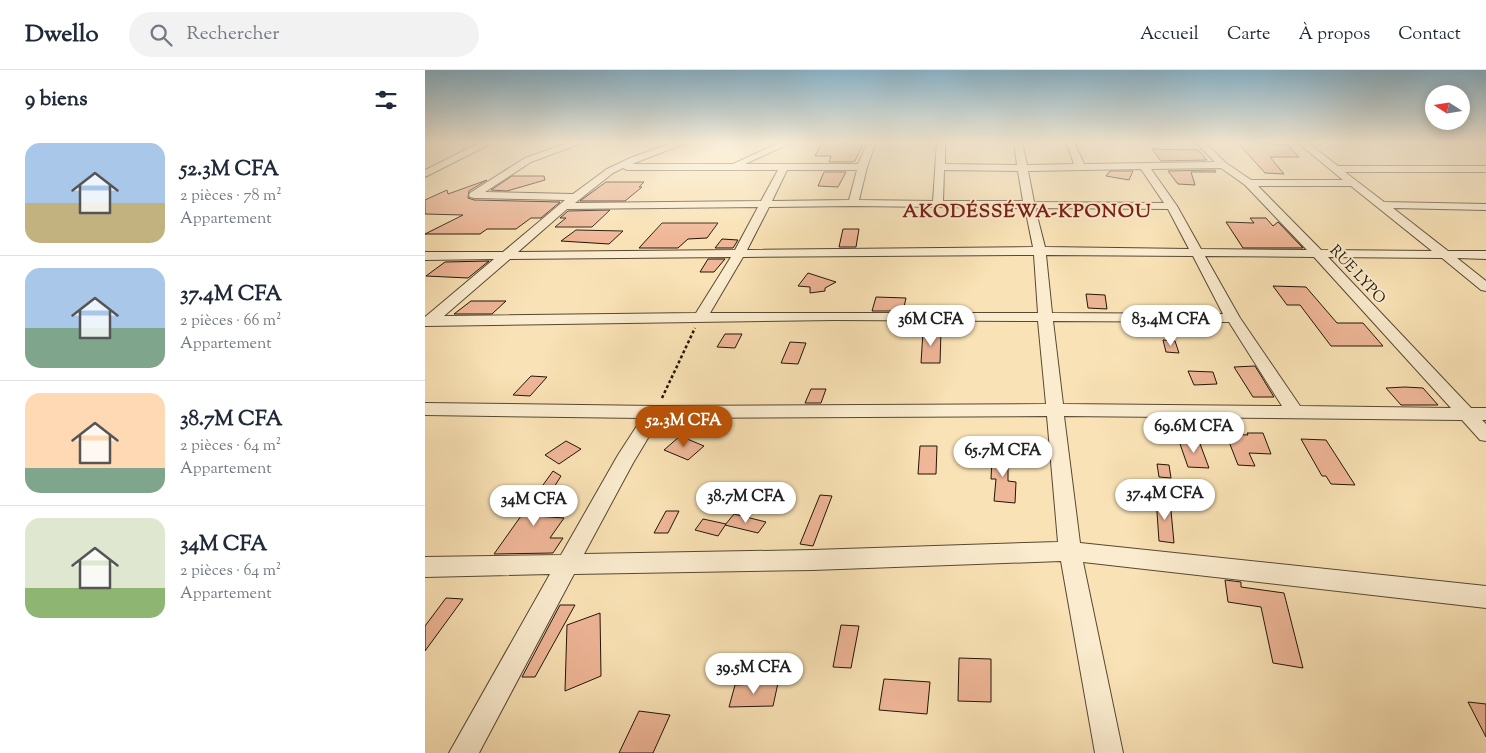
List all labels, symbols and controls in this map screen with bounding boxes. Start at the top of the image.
search box [129,12,479,57]
text: Dwello [25,18,99,52]
icon: search [147,21,175,49]
text: Rechercher [187,21,279,48]
text: Accueil [1140,22,1199,48]
text: Carte [1227,22,1271,48]
text: À propos [1299,22,1370,48]
text: Contact [1398,22,1461,48]
text: 9 biens [25,85,87,115]
north arrow [1425,85,1470,130]
map controls [1425,85,1470,130]
icon: filters [372,86,400,114]
text: 52.3M CFA [180,155,279,185]
icon: home [65,163,125,223]
text: 2 pièces · 78 m² [180,185,282,208]
district label: AKODÉSSÉWA-KPONOU [903,199,1151,226]
text: Appartement [180,208,272,231]
street label: RUE LYPO [1324,241,1390,309]
text: 37.4M CFA [180,280,282,310]
icon: home [65,288,125,348]
pin: 36M CFA [885,304,977,347]
pin: 83.4M CFA [1114,304,1228,347]
text: 36M CFA [898,309,964,332]
text: 83.4M CFA [1132,309,1210,332]
text: 2 pièces · 66 m² [180,310,281,333]
text: Appartement [180,333,272,356]
text: 38.7M CFA [180,405,282,435]
pin: 52.3M CFA [627,406,741,448]
text: 52.3M CFA [646,410,722,433]
pin: 69.6M CFA [1137,412,1251,454]
icon: home [65,413,125,473]
text: 69.6M CFA [1154,416,1234,439]
text: 2 pièces · 64 m² [180,435,281,458]
pin: 65.7M CFA [946,436,1060,478]
text: 65.7M CFA [964,440,1042,463]
text: Appartement [180,458,272,481]
pin: 37.4M CFA [1108,478,1222,521]
pin: 38.7M CFA [689,482,803,524]
text: 37.4M CFA [1126,483,1204,506]
pin: 34M CFA [488,484,580,527]
text: 38.7M CFA [707,486,785,509]
text: 34M CFA [501,489,567,512]
text: 34M CFA [180,530,267,560]
icon: home [65,538,125,598]
text: 2 pièces · 64 m² [180,560,281,583]
text: Appartement [180,583,272,606]
pin: 39.5M CFA [697,652,811,695]
text: 39.5M CFA [716,657,792,680]

